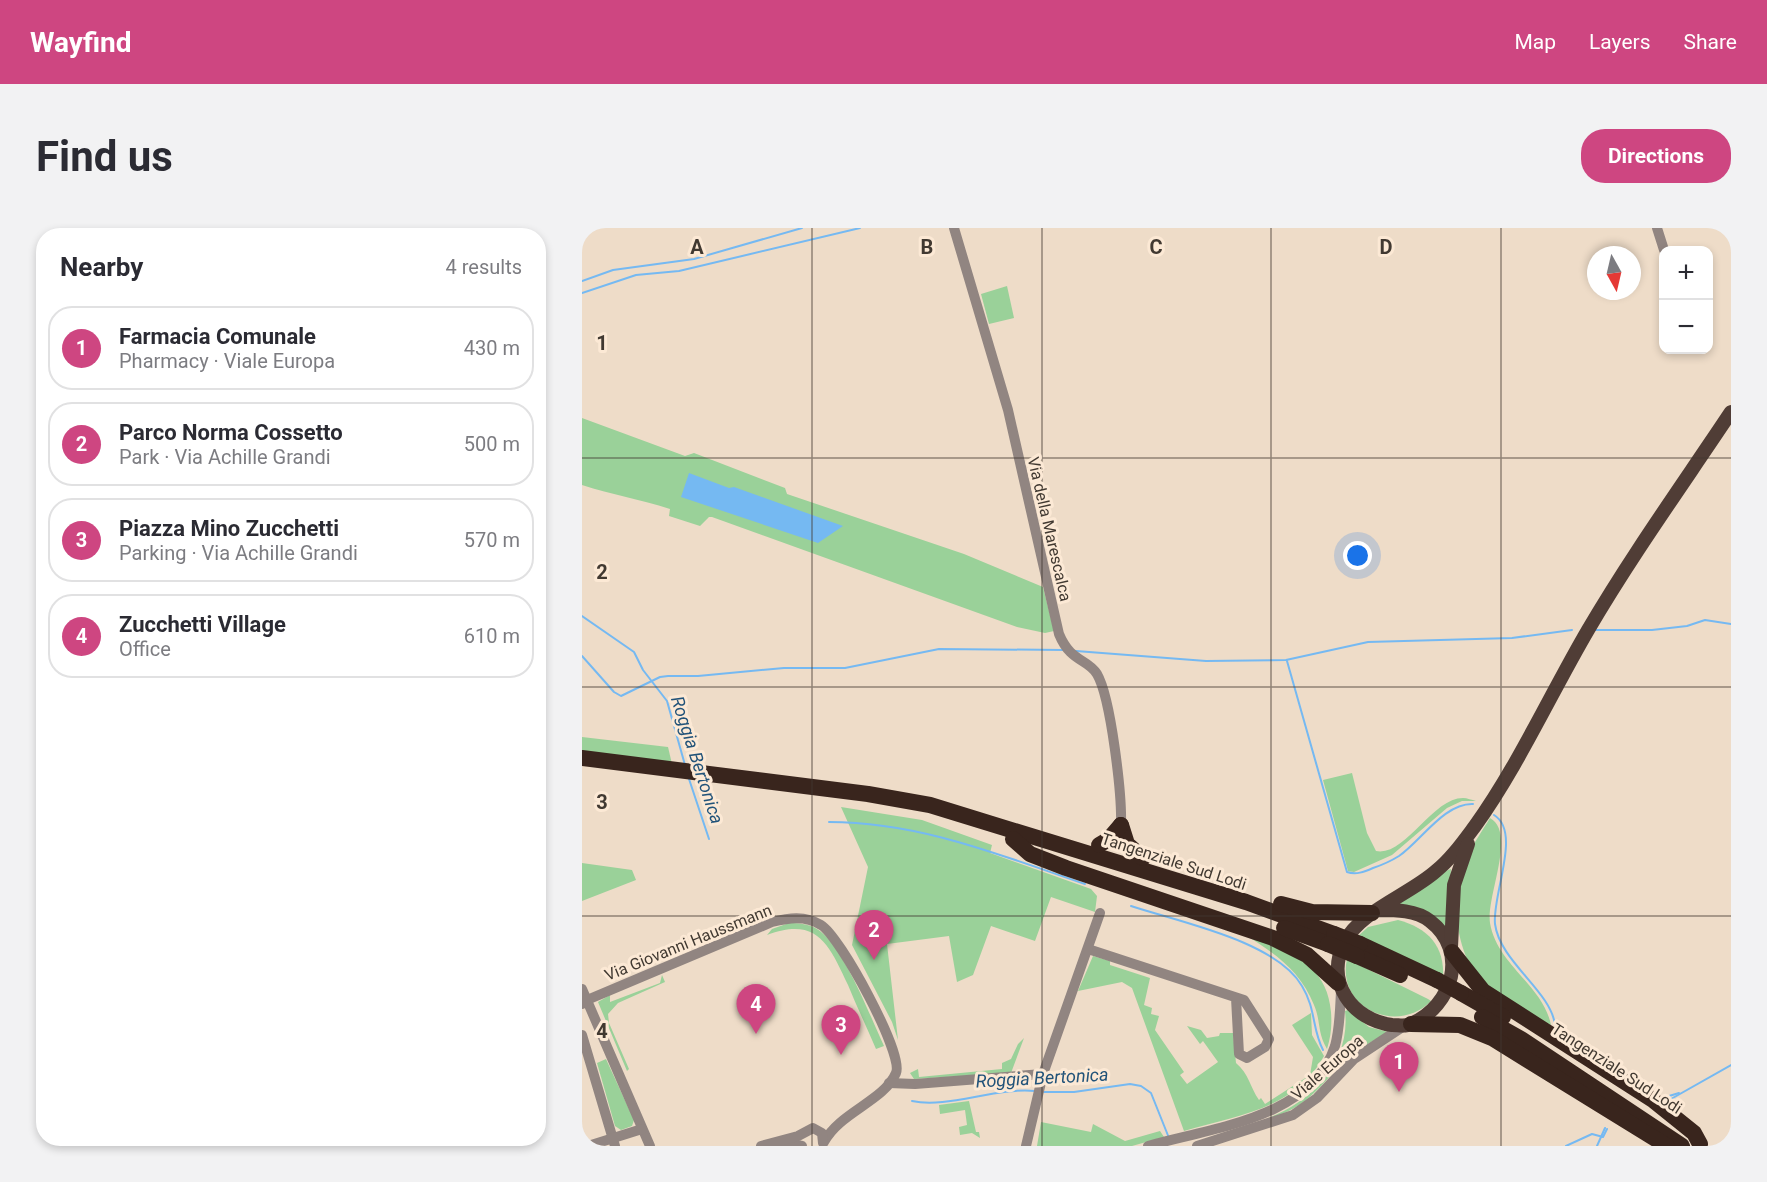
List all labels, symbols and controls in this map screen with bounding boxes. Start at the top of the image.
text: Wayfind [30,26,131,59]
text: Map [1514,30,1556,54]
text: Layers [1589,30,1650,54]
text: Share [1683,30,1737,54]
button: Directions [1581,129,1731,183]
text: Find us [36,132,173,181]
text: A [690,235,704,259]
text: B [921,235,933,259]
text: C [1149,235,1163,259]
text: D [1380,235,1393,259]
north arrow [1587,246,1641,300]
map controls [1659,246,1713,354]
button: + [1659,246,1713,300]
text: Nearby [60,252,143,282]
text: 4 results [446,255,522,279]
button: − [1659,300,1713,354]
text: Farmacia Comunale [119,324,316,349]
text: 1 [596,331,608,355]
text: 1 [76,336,87,360]
text: 430 m [464,336,520,360]
text: Pharmacy · Viale Europa [119,349,335,373]
text: Parco Norma Cossetto [119,420,343,445]
text: 2 [76,432,87,456]
text: 500 m [464,432,520,456]
text: Park · Via Achille Grandi [119,445,331,469]
street label: Via della Marescalca [1024,455,1075,603]
text: Piazza Mino Zucchetti [119,516,339,541]
text: 3 [76,528,87,552]
text: 570 m [464,528,520,552]
text: Parking · Via Achille Grandi [119,541,358,565]
your location [1343,541,1372,570]
text: 2 [596,560,608,584]
text: Zucchetti Village [119,612,286,637]
text: 4 [76,624,87,648]
text: 610 m [464,624,520,648]
text: Office [119,637,171,661]
water label: Roggia Bertonica [667,693,728,826]
text: 3 [596,790,608,814]
street label: Tangenziale Sud Lodi [1099,829,1249,894]
street label: Via Giovanni Haussmann [602,900,774,985]
pin: 2 [854,910,894,960]
pin: 4 [736,984,776,1034]
pin: 3 [822,1006,860,1055]
text: 4 [596,1019,608,1043]
street label: Tangenziale Sud Lodi [1548,1019,1685,1118]
street label: Viale Europa [1288,1031,1367,1104]
pin: 1 [1380,1042,1418,1092]
water label: Roggia Bertonica [975,1064,1109,1091]

